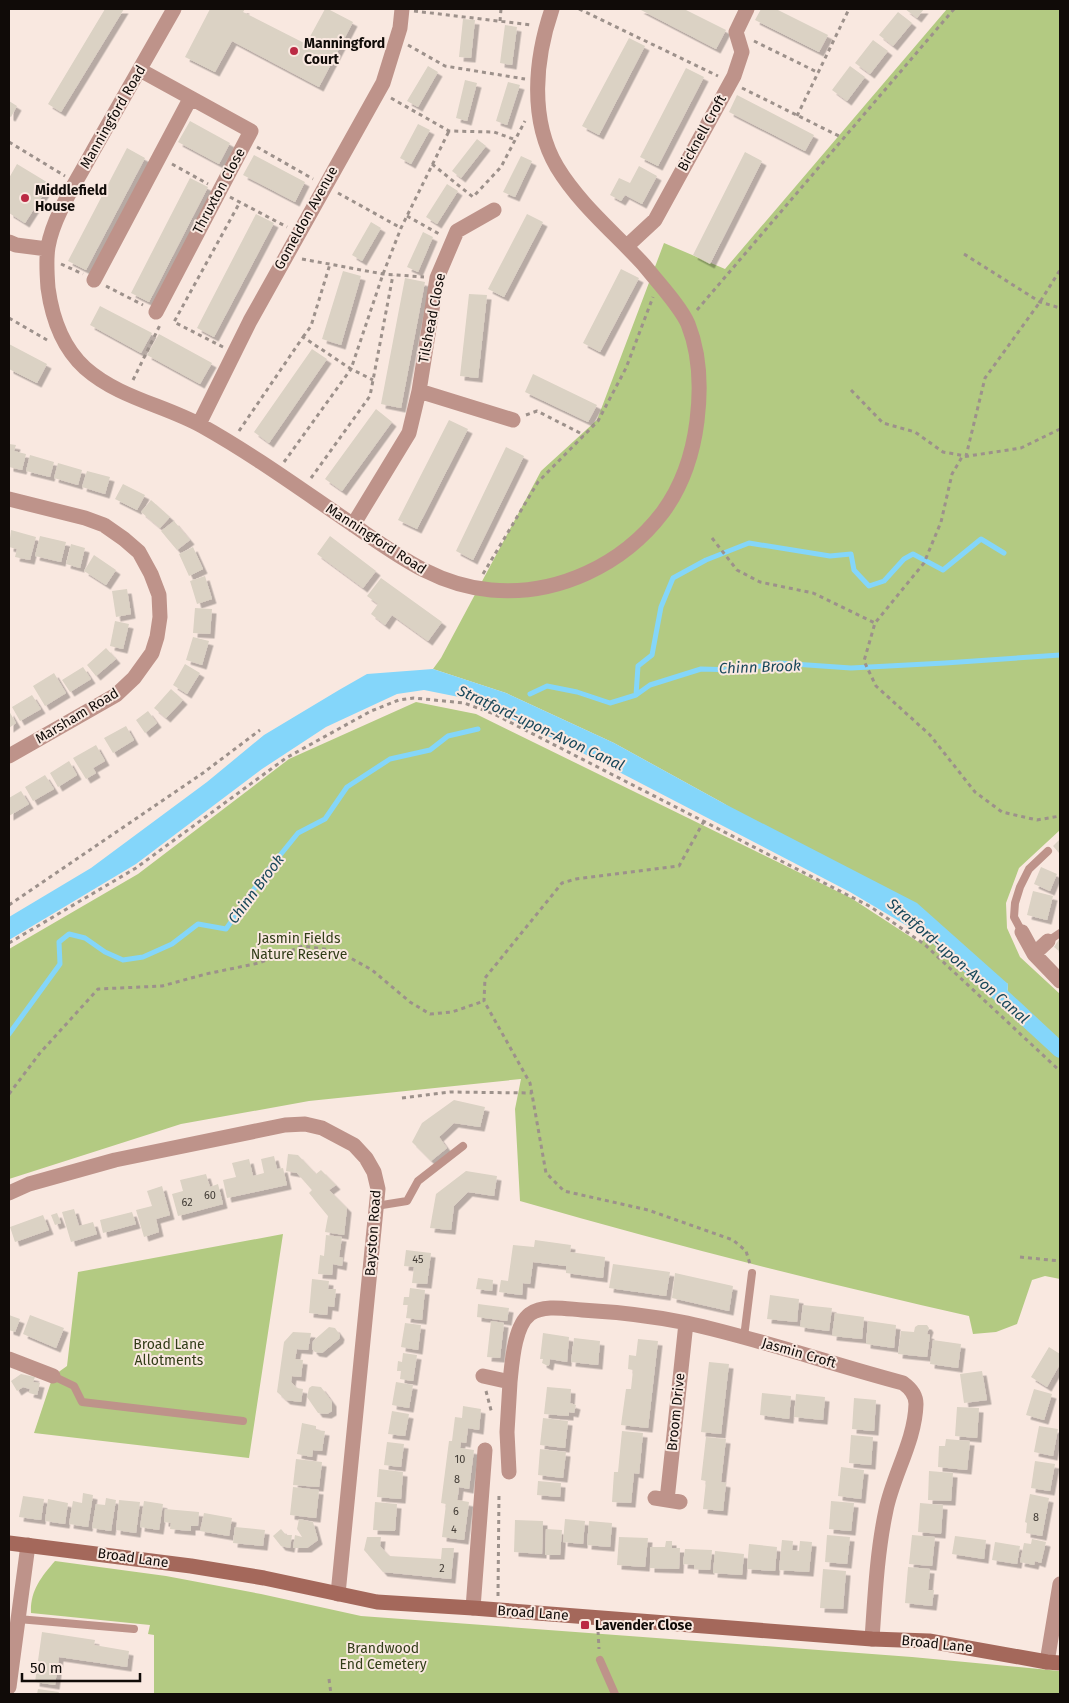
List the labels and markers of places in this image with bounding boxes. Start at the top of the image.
place label: Manningford Court [304,35,385,68]
marker: Manningford Court [288,45,300,57]
place label: Middlefield House [35,182,107,215]
marker: Middlefield House [19,192,31,204]
place label: Lavender Close [595,1617,692,1634]
marker: Lavender Close [579,1619,591,1631]

